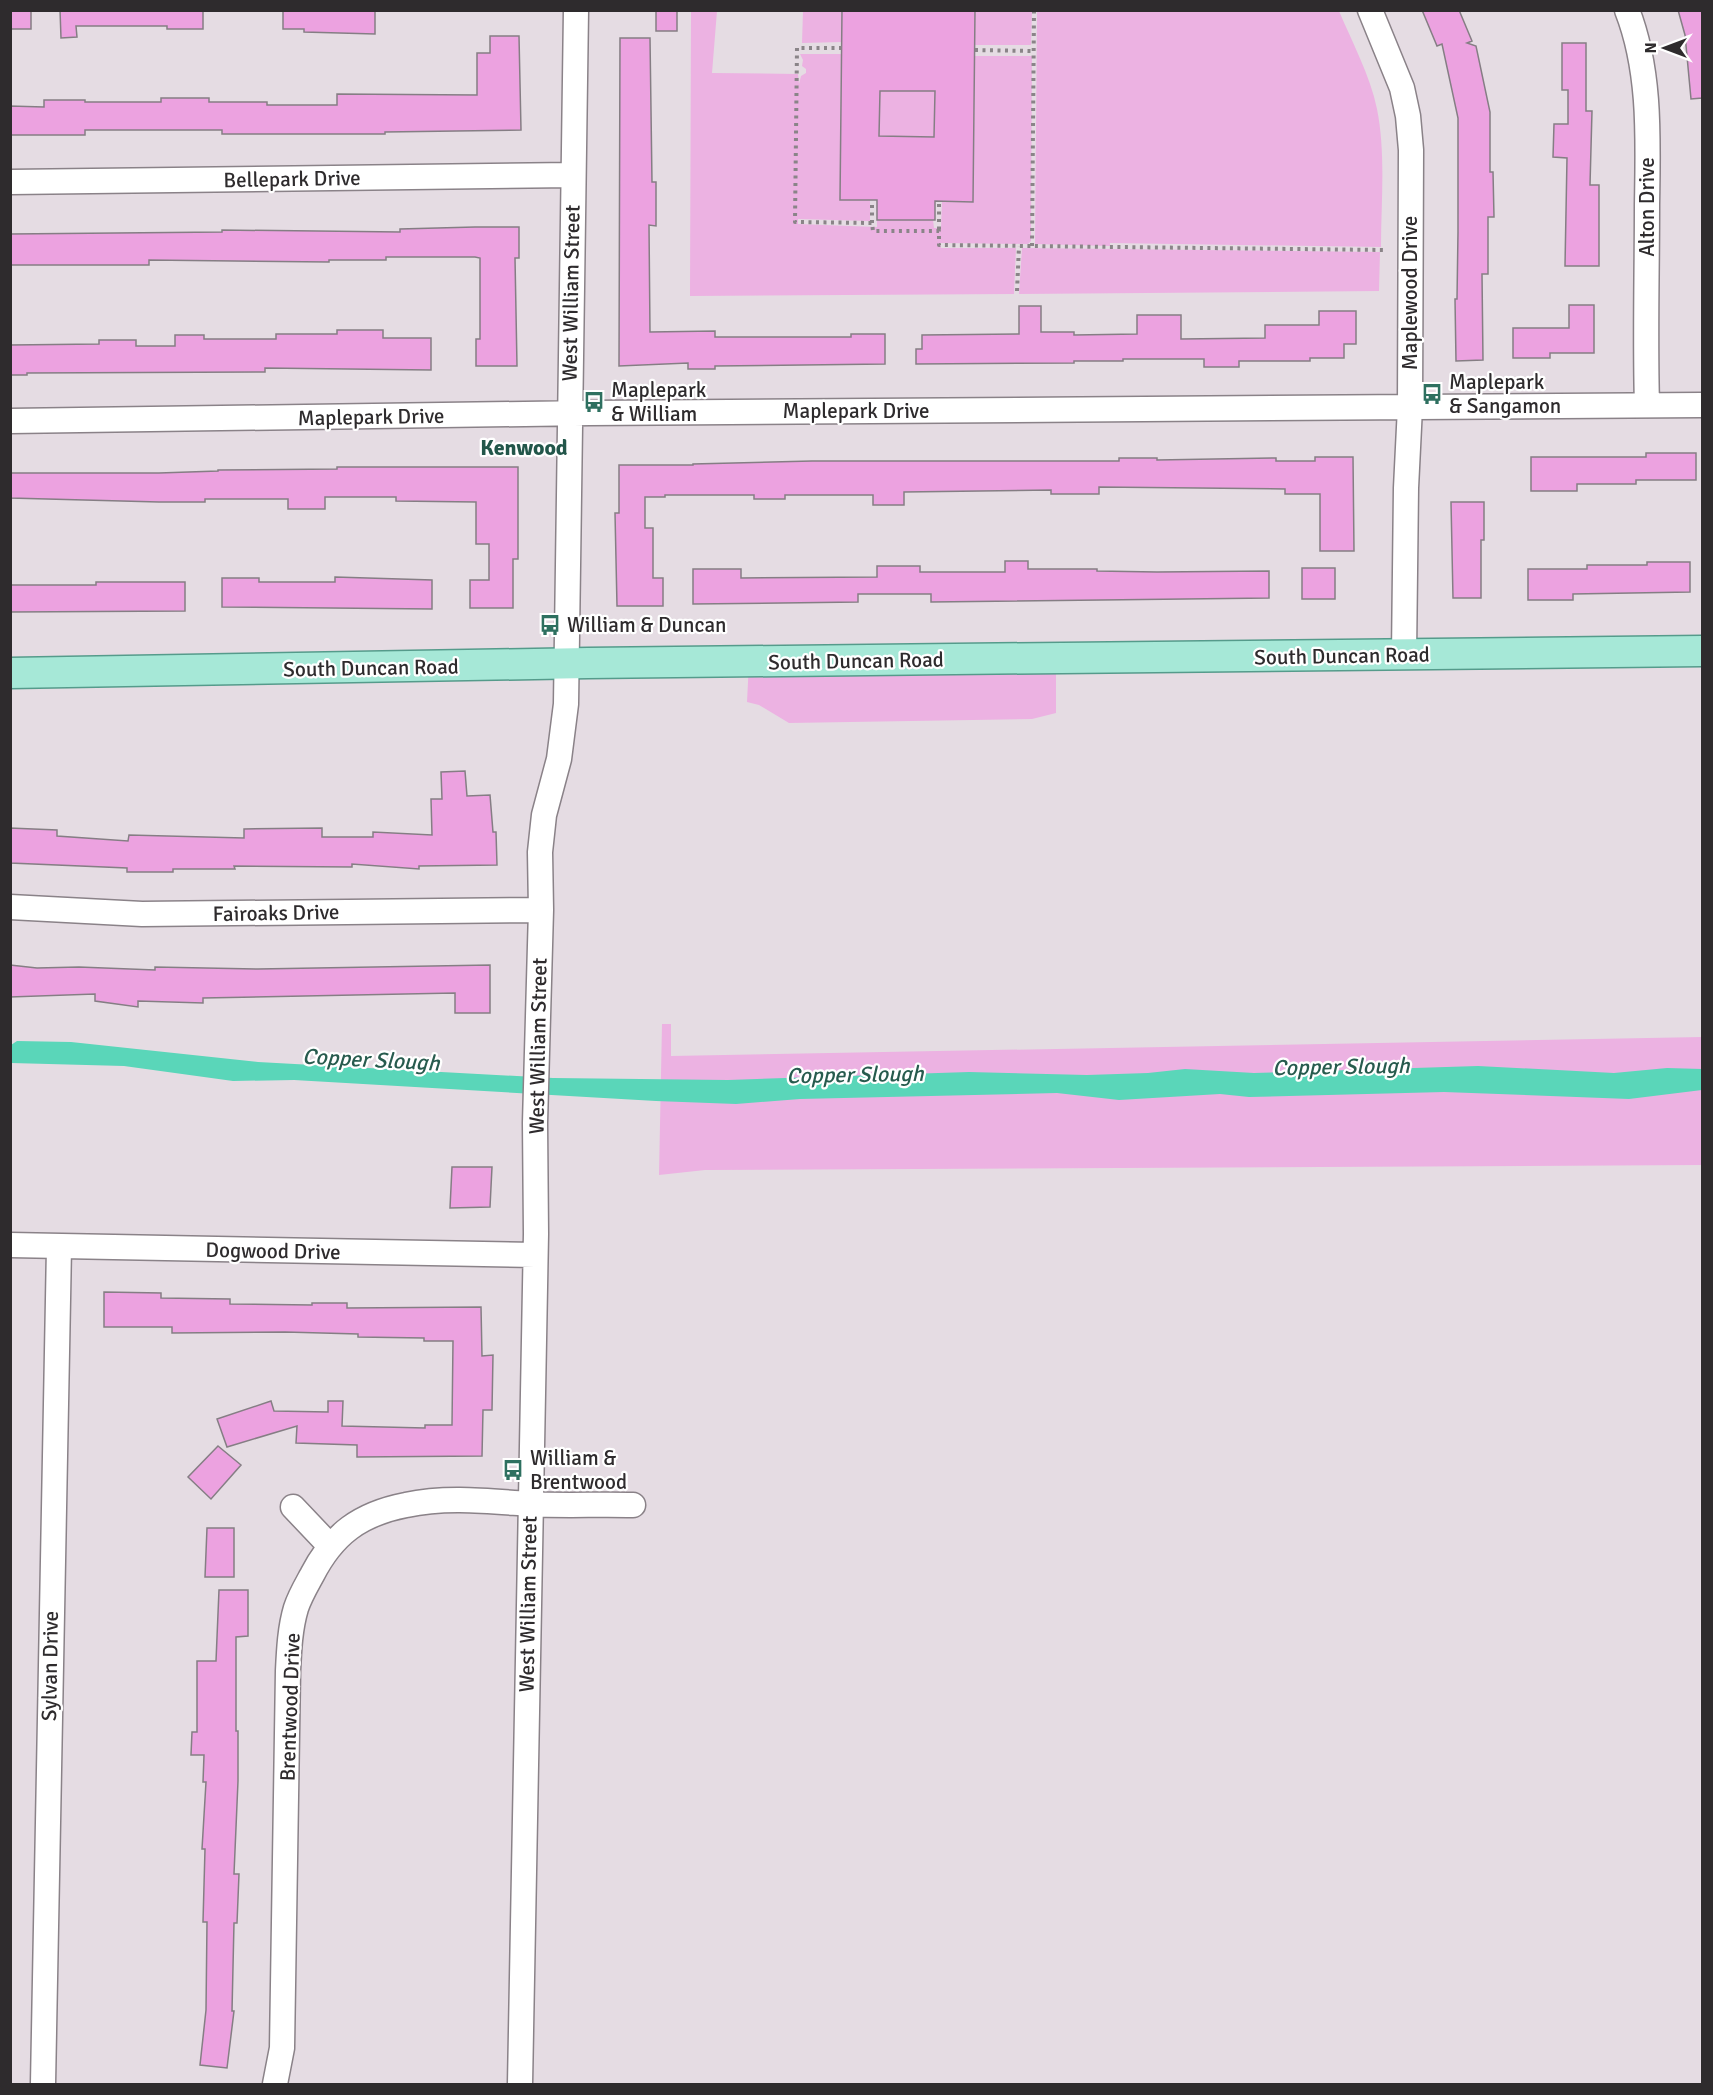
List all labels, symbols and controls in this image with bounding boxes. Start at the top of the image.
north arrow [1635,18,1695,78]
text: N [1641,42,1661,54]
street label: Alton Drive [1634,157,1660,257]
street label: Bellepark Drive [223,165,361,193]
street label: West William Street [556,204,586,382]
street label: Maplewood Drive [1397,216,1423,370]
place label: Maplepark & Sangamon [1449,369,1561,419]
place label: Maplepark & William [611,377,707,427]
bus stop icon: Maplepark & Sangamon [1420,382,1444,406]
bus stop icon: Maplepark & William [582,390,606,414]
street label: Maplepark Drive [783,398,929,424]
street label: Maplepark Drive [297,403,445,431]
district label: Kenwood [480,434,568,461]
place label: William & Duncan [567,612,727,638]
bus stop icon: William & Duncan [538,613,562,637]
street label: South Duncan Road [1254,641,1430,671]
street label: South Duncan Road [768,646,944,676]
street label: South Duncan Road [283,653,459,683]
street label: Fairoaks Drive [212,899,340,927]
street label: West William Street [523,957,553,1135]
water label: Copper Slough [302,1042,441,1077]
water label: Copper Slough [1272,1052,1411,1081]
water label: Copper Slough [786,1060,925,1089]
street label: Dogwood Drive [205,1237,341,1265]
place label: William & Brentwood [530,1445,627,1495]
bus stop icon: William & Brentwood [501,1458,525,1482]
street label: West William Street [513,1515,543,1693]
street label: Sylvan Drive [36,1611,64,1721]
street label: Brentwood Drive [274,1632,306,1782]

